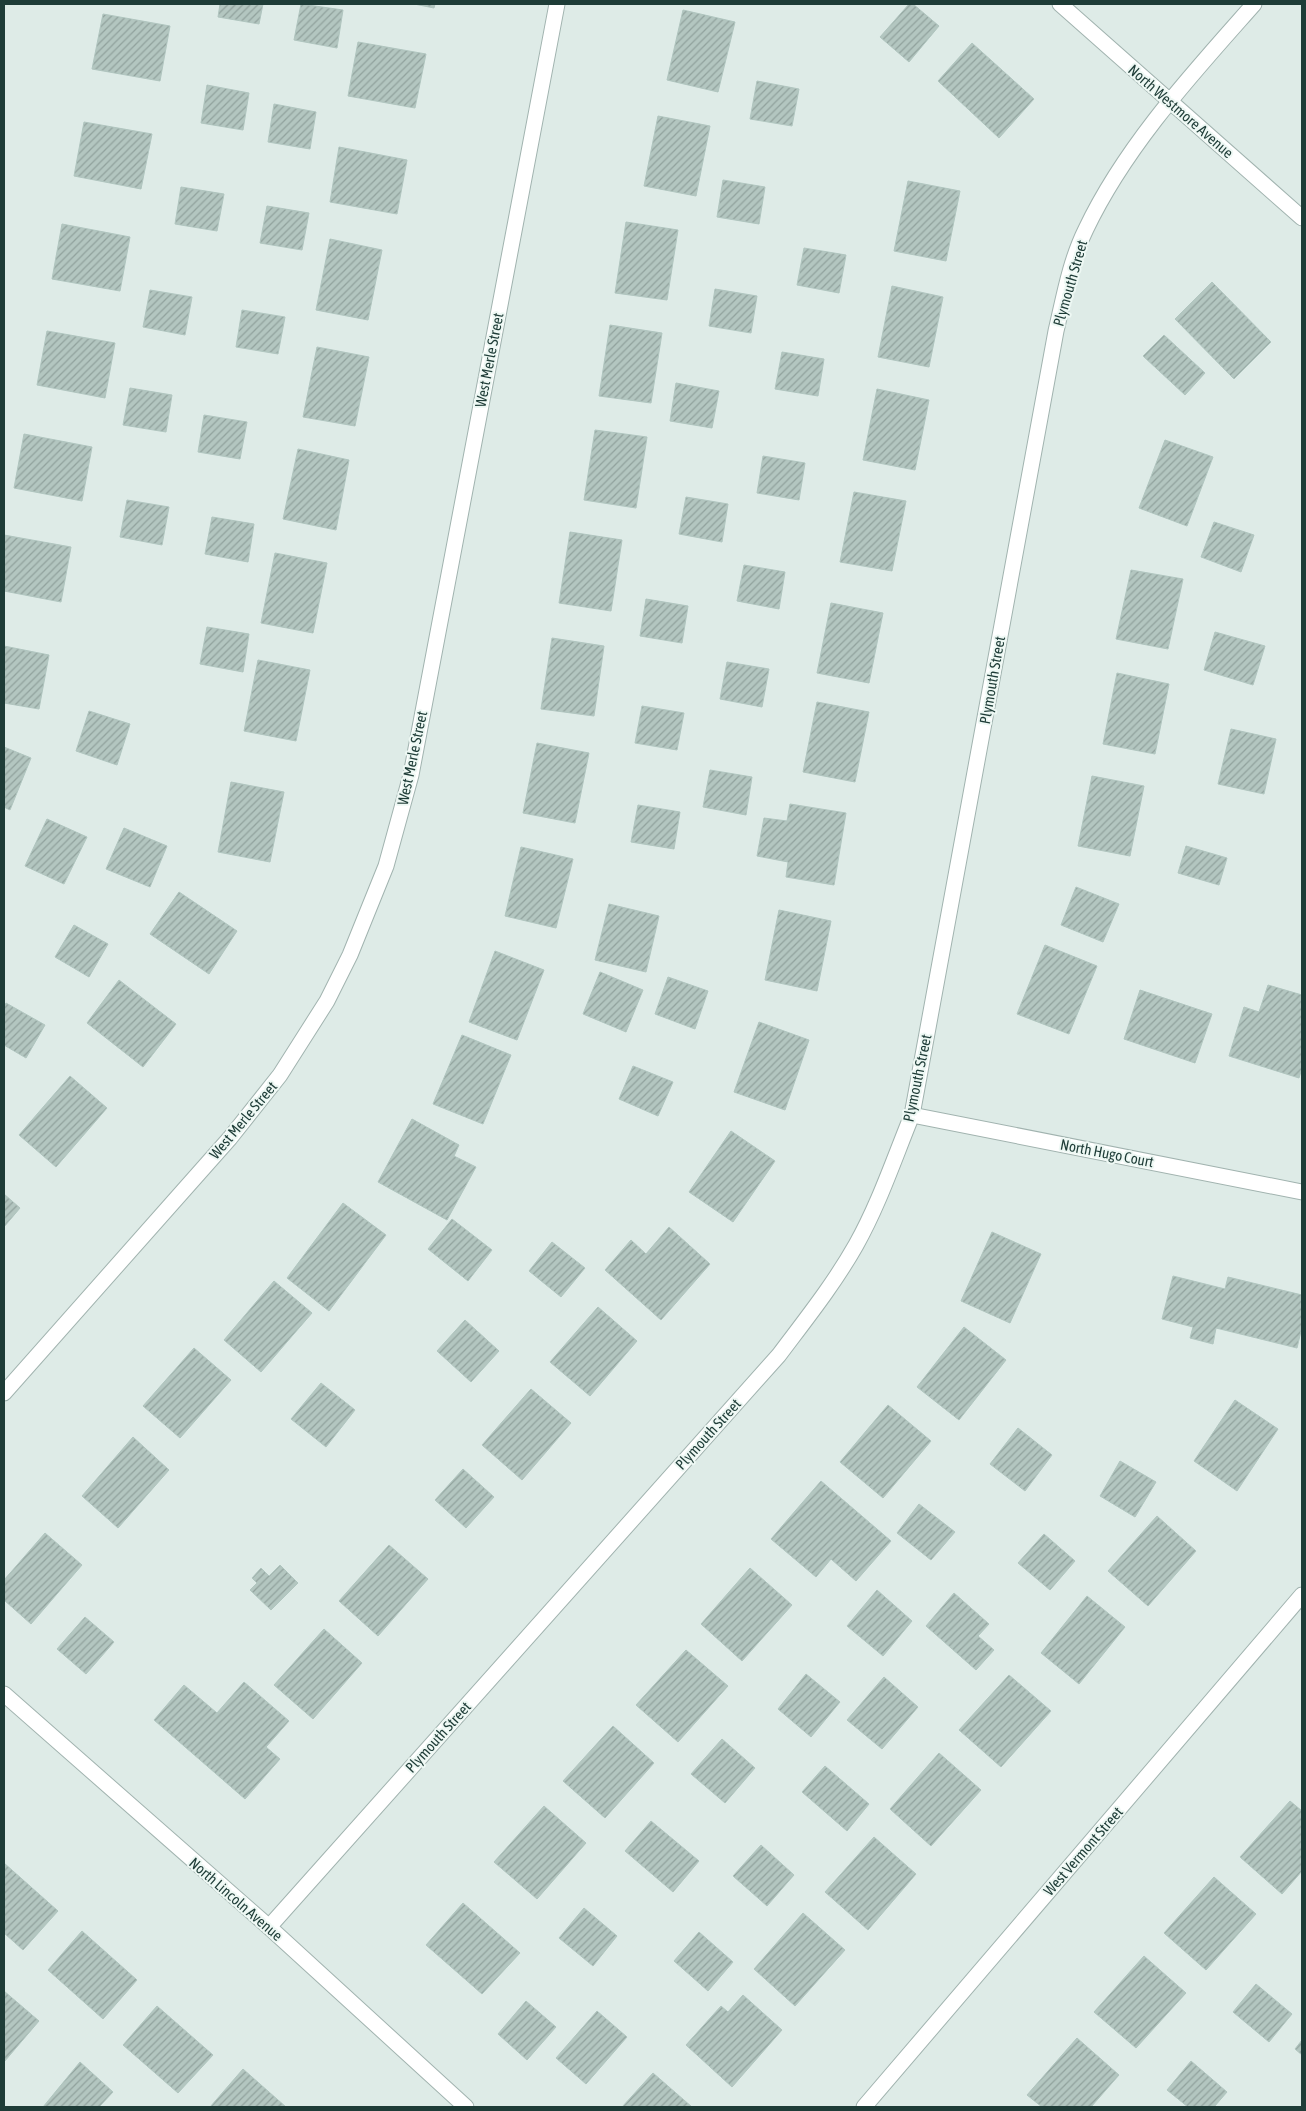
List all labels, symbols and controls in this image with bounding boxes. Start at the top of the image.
street label: North Westmore Avenue [1125,61,1237,161]
street label: Plymouth Street [1050,238,1090,328]
street label: West Merle Street [472,311,506,409]
street label: Plymouth Street [976,635,1008,725]
street label: West Merle Street [394,709,430,807]
street label: Plymouth Street [899,1033,935,1123]
street label: West Merle Street [206,1078,280,1162]
street label: North Hugo Court [1059,1136,1155,1170]
street label: Plymouth Street [672,1395,744,1473]
street label: Plymouth Street [402,1698,474,1776]
street label: West Vermont Street [1040,1803,1126,1899]
street label: North Lincoln Avenue [186,1854,286,1944]

